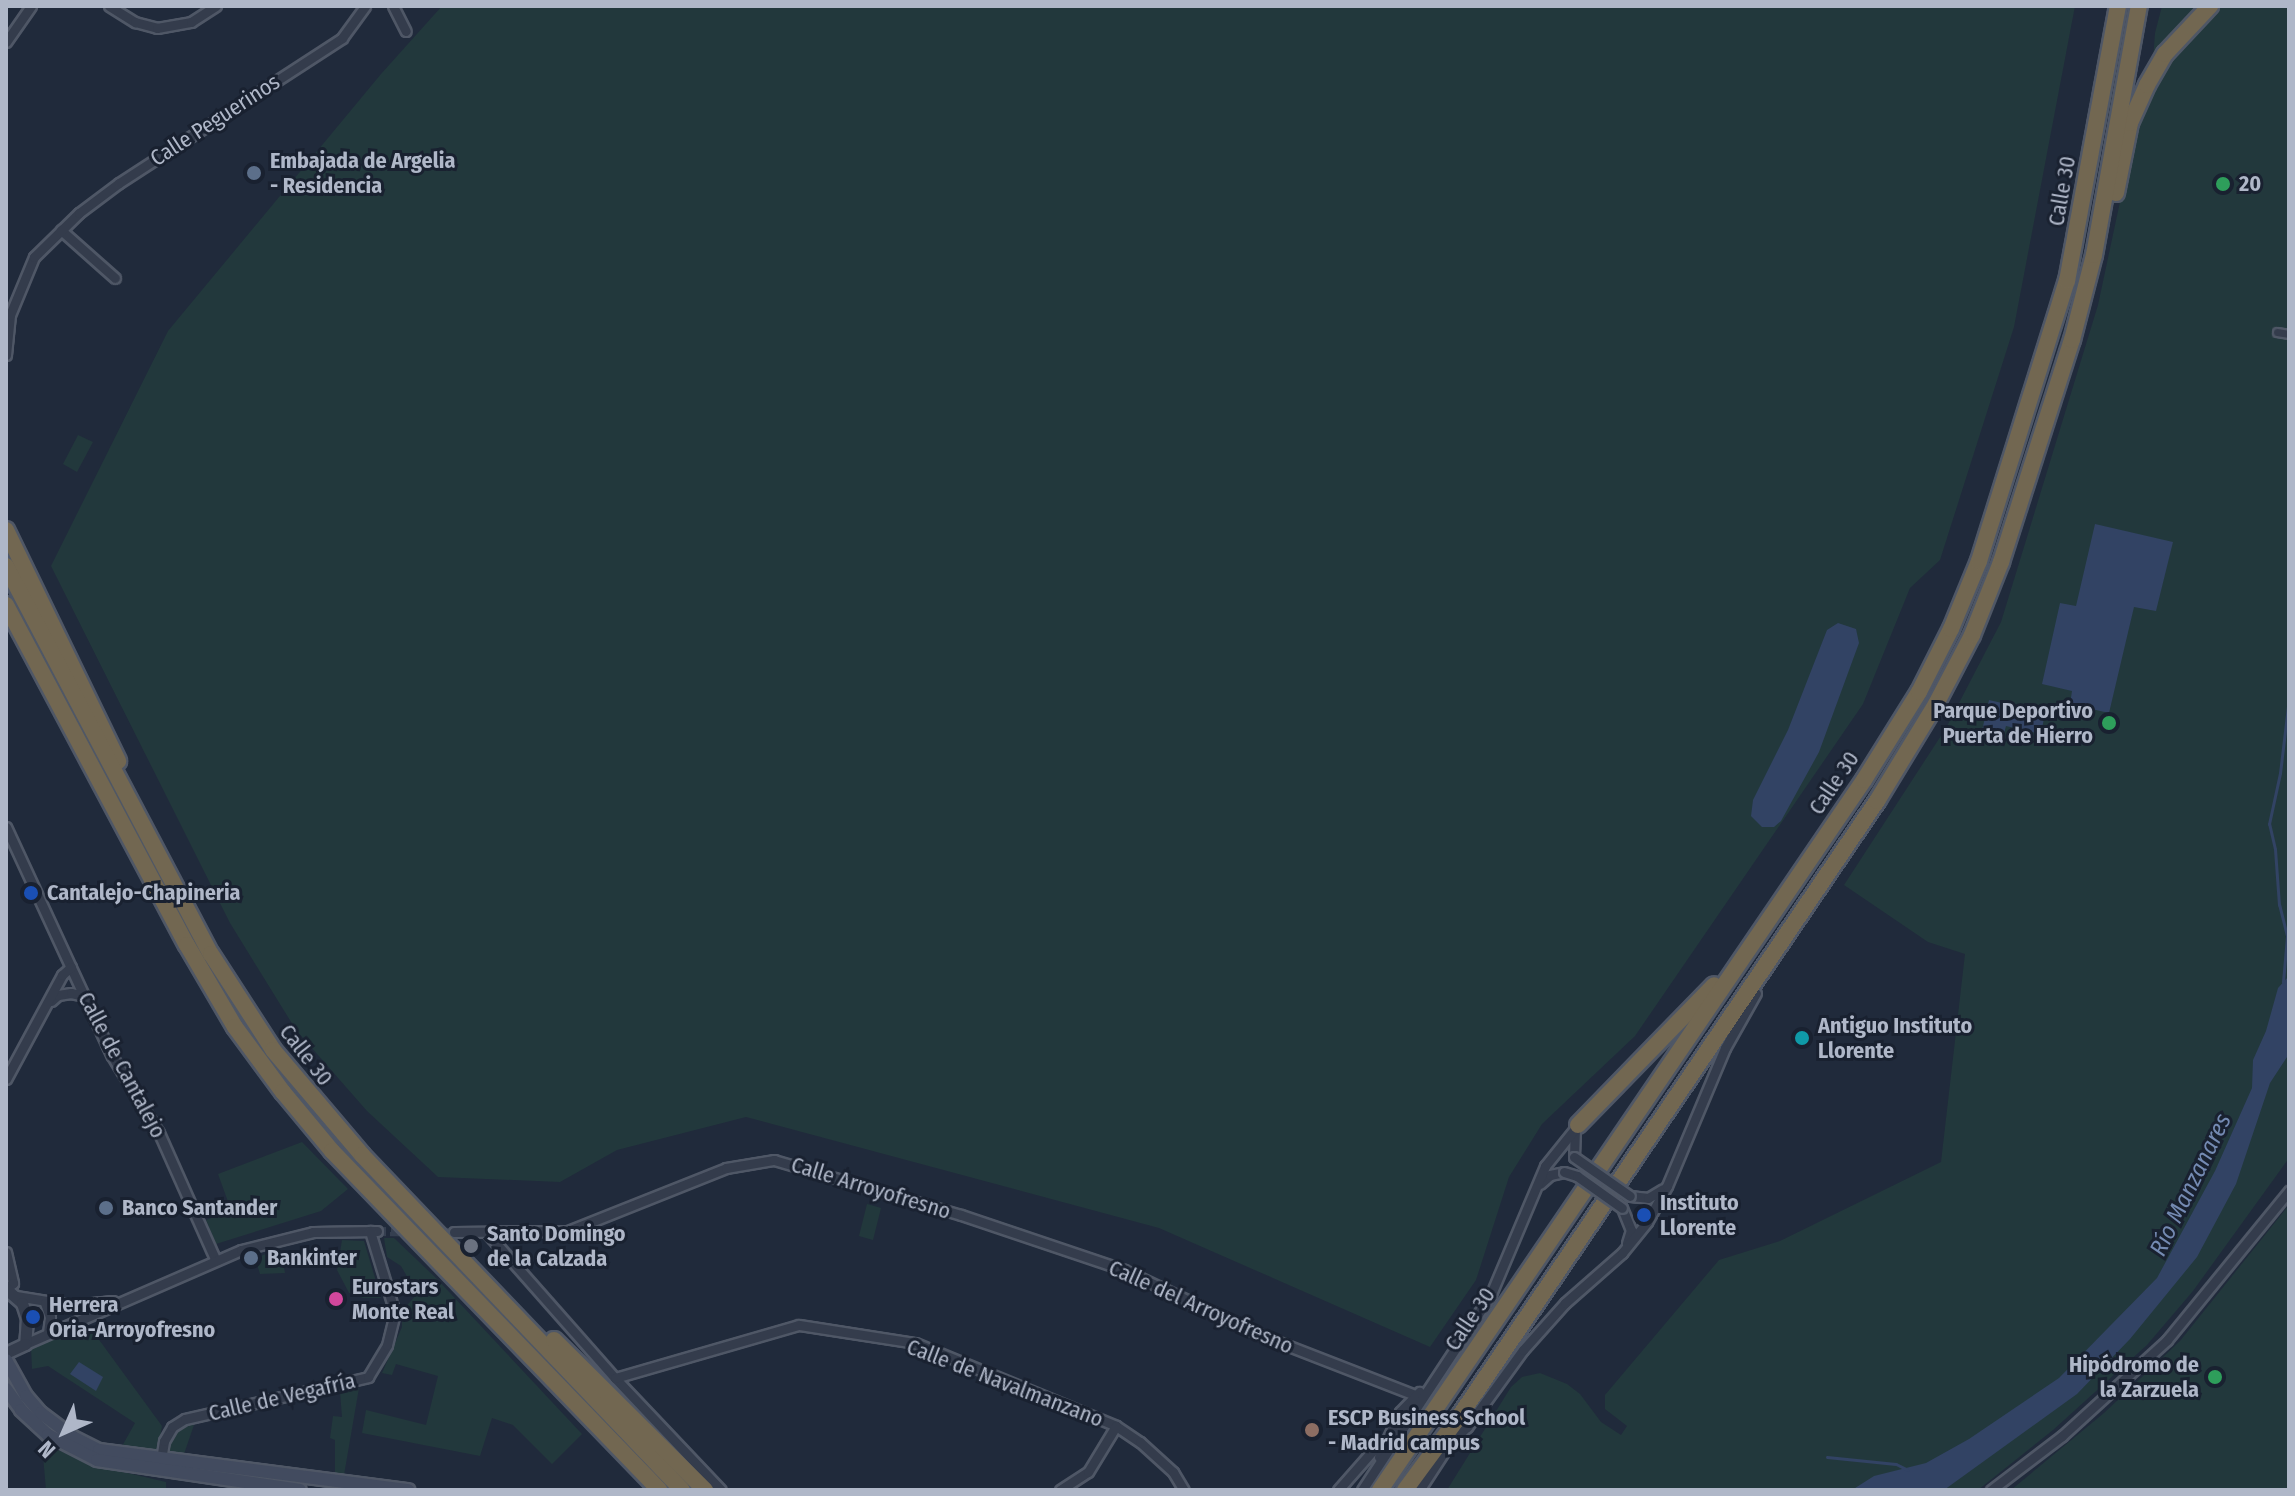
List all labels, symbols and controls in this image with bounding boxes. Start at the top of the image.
street label: Calle Peguerinos [145,68,285,172]
place label: Embajada de Argelia - Residencia [270,147,455,198]
street label: Calle 30 [2043,154,2081,228]
marker: Embajada de Argelia - Residencia [245,164,263,182]
place label: 20 [2239,171,2261,197]
marker: 20 [2214,175,2232,193]
place label: Parque Deportivo Puerta de Hierro [1933,697,2093,748]
marker: Parque Deportivo Puerta de Hierro [2100,714,2118,732]
street label: Calle 30 [1803,746,1865,820]
place label: Cantalejo-Chapineria [47,880,241,906]
marker: Cantalejo-Chapineria [22,884,40,902]
street label: Calle de Cantalejo [72,988,172,1142]
place label: Antiguo Instituto Llorente [1818,1012,1972,1064]
street label: Calle 30 [274,1019,338,1091]
marker: Antiguo Instituto Llorente [1793,1029,1811,1047]
water label: Río Manzanares [2144,1109,2238,1261]
street label: Calle Arroyofresno [788,1151,954,1225]
place label: Instituto Llorente [1660,1189,1739,1240]
place label: Banco Santander [122,1195,277,1221]
marker: Banco Santander [97,1199,115,1217]
marker: Instituto Llorente [1635,1206,1653,1224]
place label: Santo Domingo de la Calzada [487,1220,626,1272]
marker: Santo Domingo de la Calzada [462,1237,480,1255]
place label: Bankinter [267,1245,357,1271]
marker: Bankinter [242,1249,260,1267]
street label: Calle del Arroyofresno [1105,1254,1297,1360]
place label: Eurostars Monte Real [352,1273,454,1324]
street label: Calle 30 [1439,1282,1501,1356]
marker: Eurostars Monte Real [327,1290,345,1308]
place label: Herrera Oria-Arroyofresno [49,1291,215,1342]
marker: Herrera Oria-Arroyofresno [24,1308,42,1326]
street label: Calle de Navalmanzano [903,1333,1107,1433]
place label: Hipódromo de la Zarzuela [2069,1351,2199,1402]
street label: Calle de Vegafría [206,1367,358,1427]
marker: Hipódromo de la Zarzuela [2206,1368,2224,1386]
north arrow [24,1392,104,1472]
place label: ESCP Business School - Madrid campus [1328,1404,1525,1456]
marker: ESCP Business School - Madrid campus [1303,1421,1321,1439]
text: N [32,1435,61,1464]

